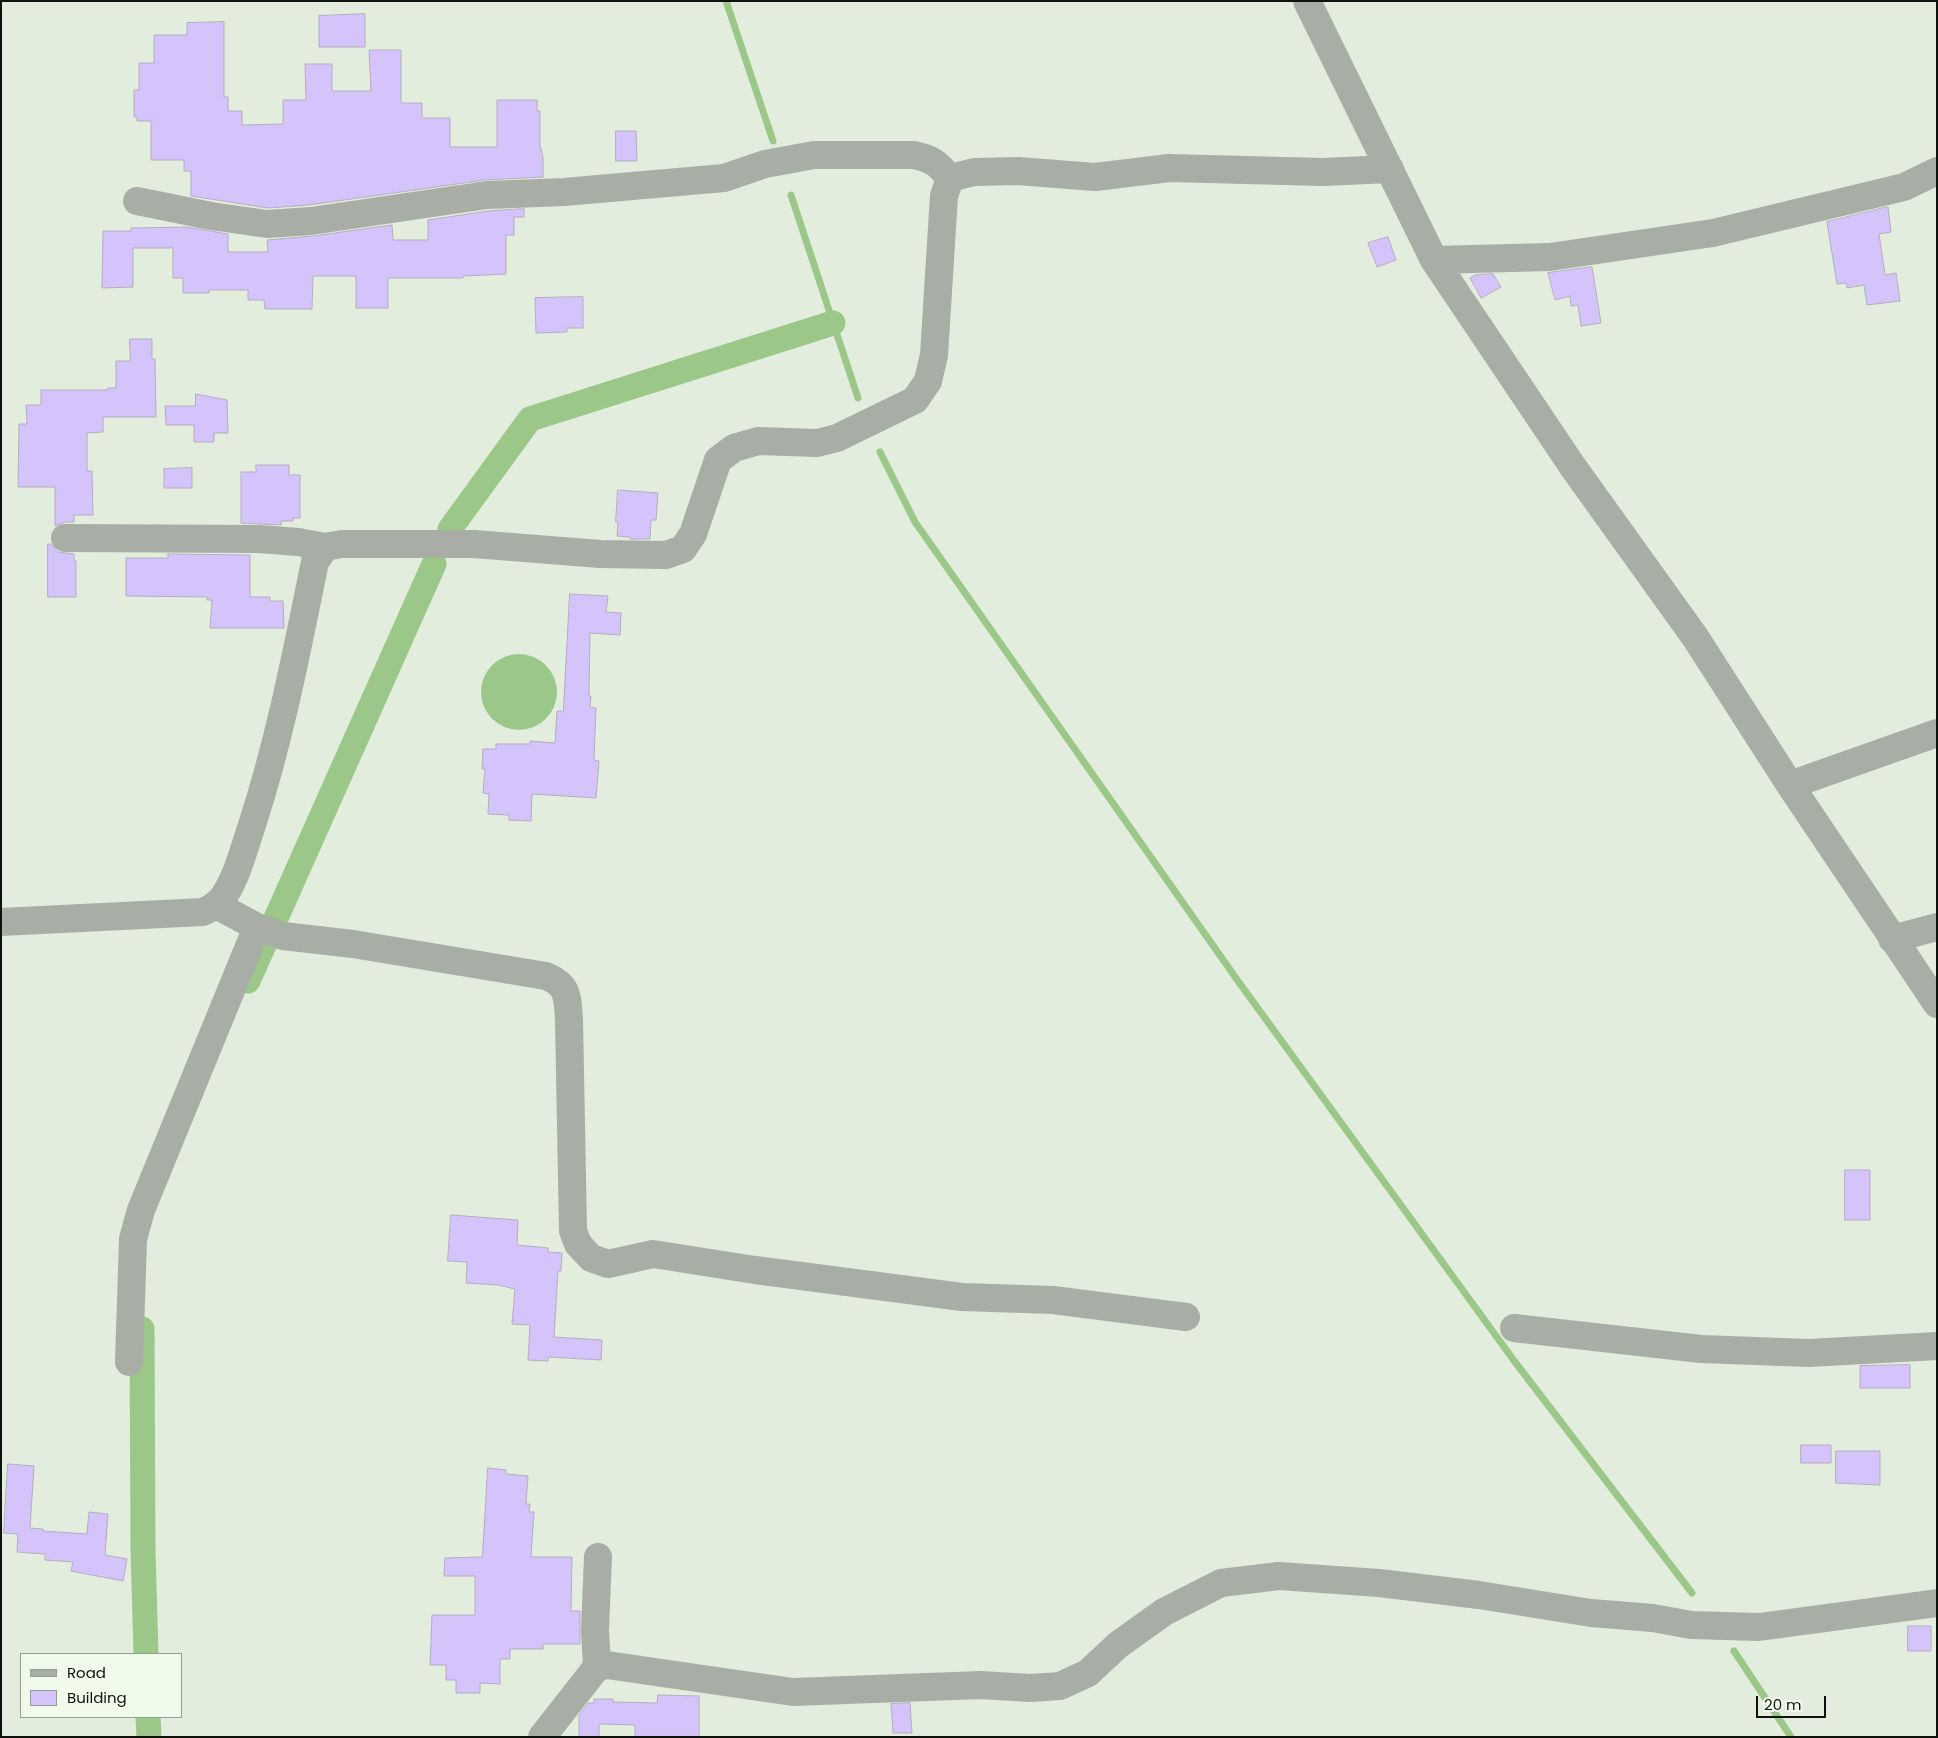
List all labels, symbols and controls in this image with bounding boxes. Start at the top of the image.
legend [20,1653,182,1718]
text: Road [67,1662,106,1683]
scale bar [1758,1686,1828,1718]
text: Building [67,1687,127,1708]
text: 20 m [1764,1694,1802,1715]

